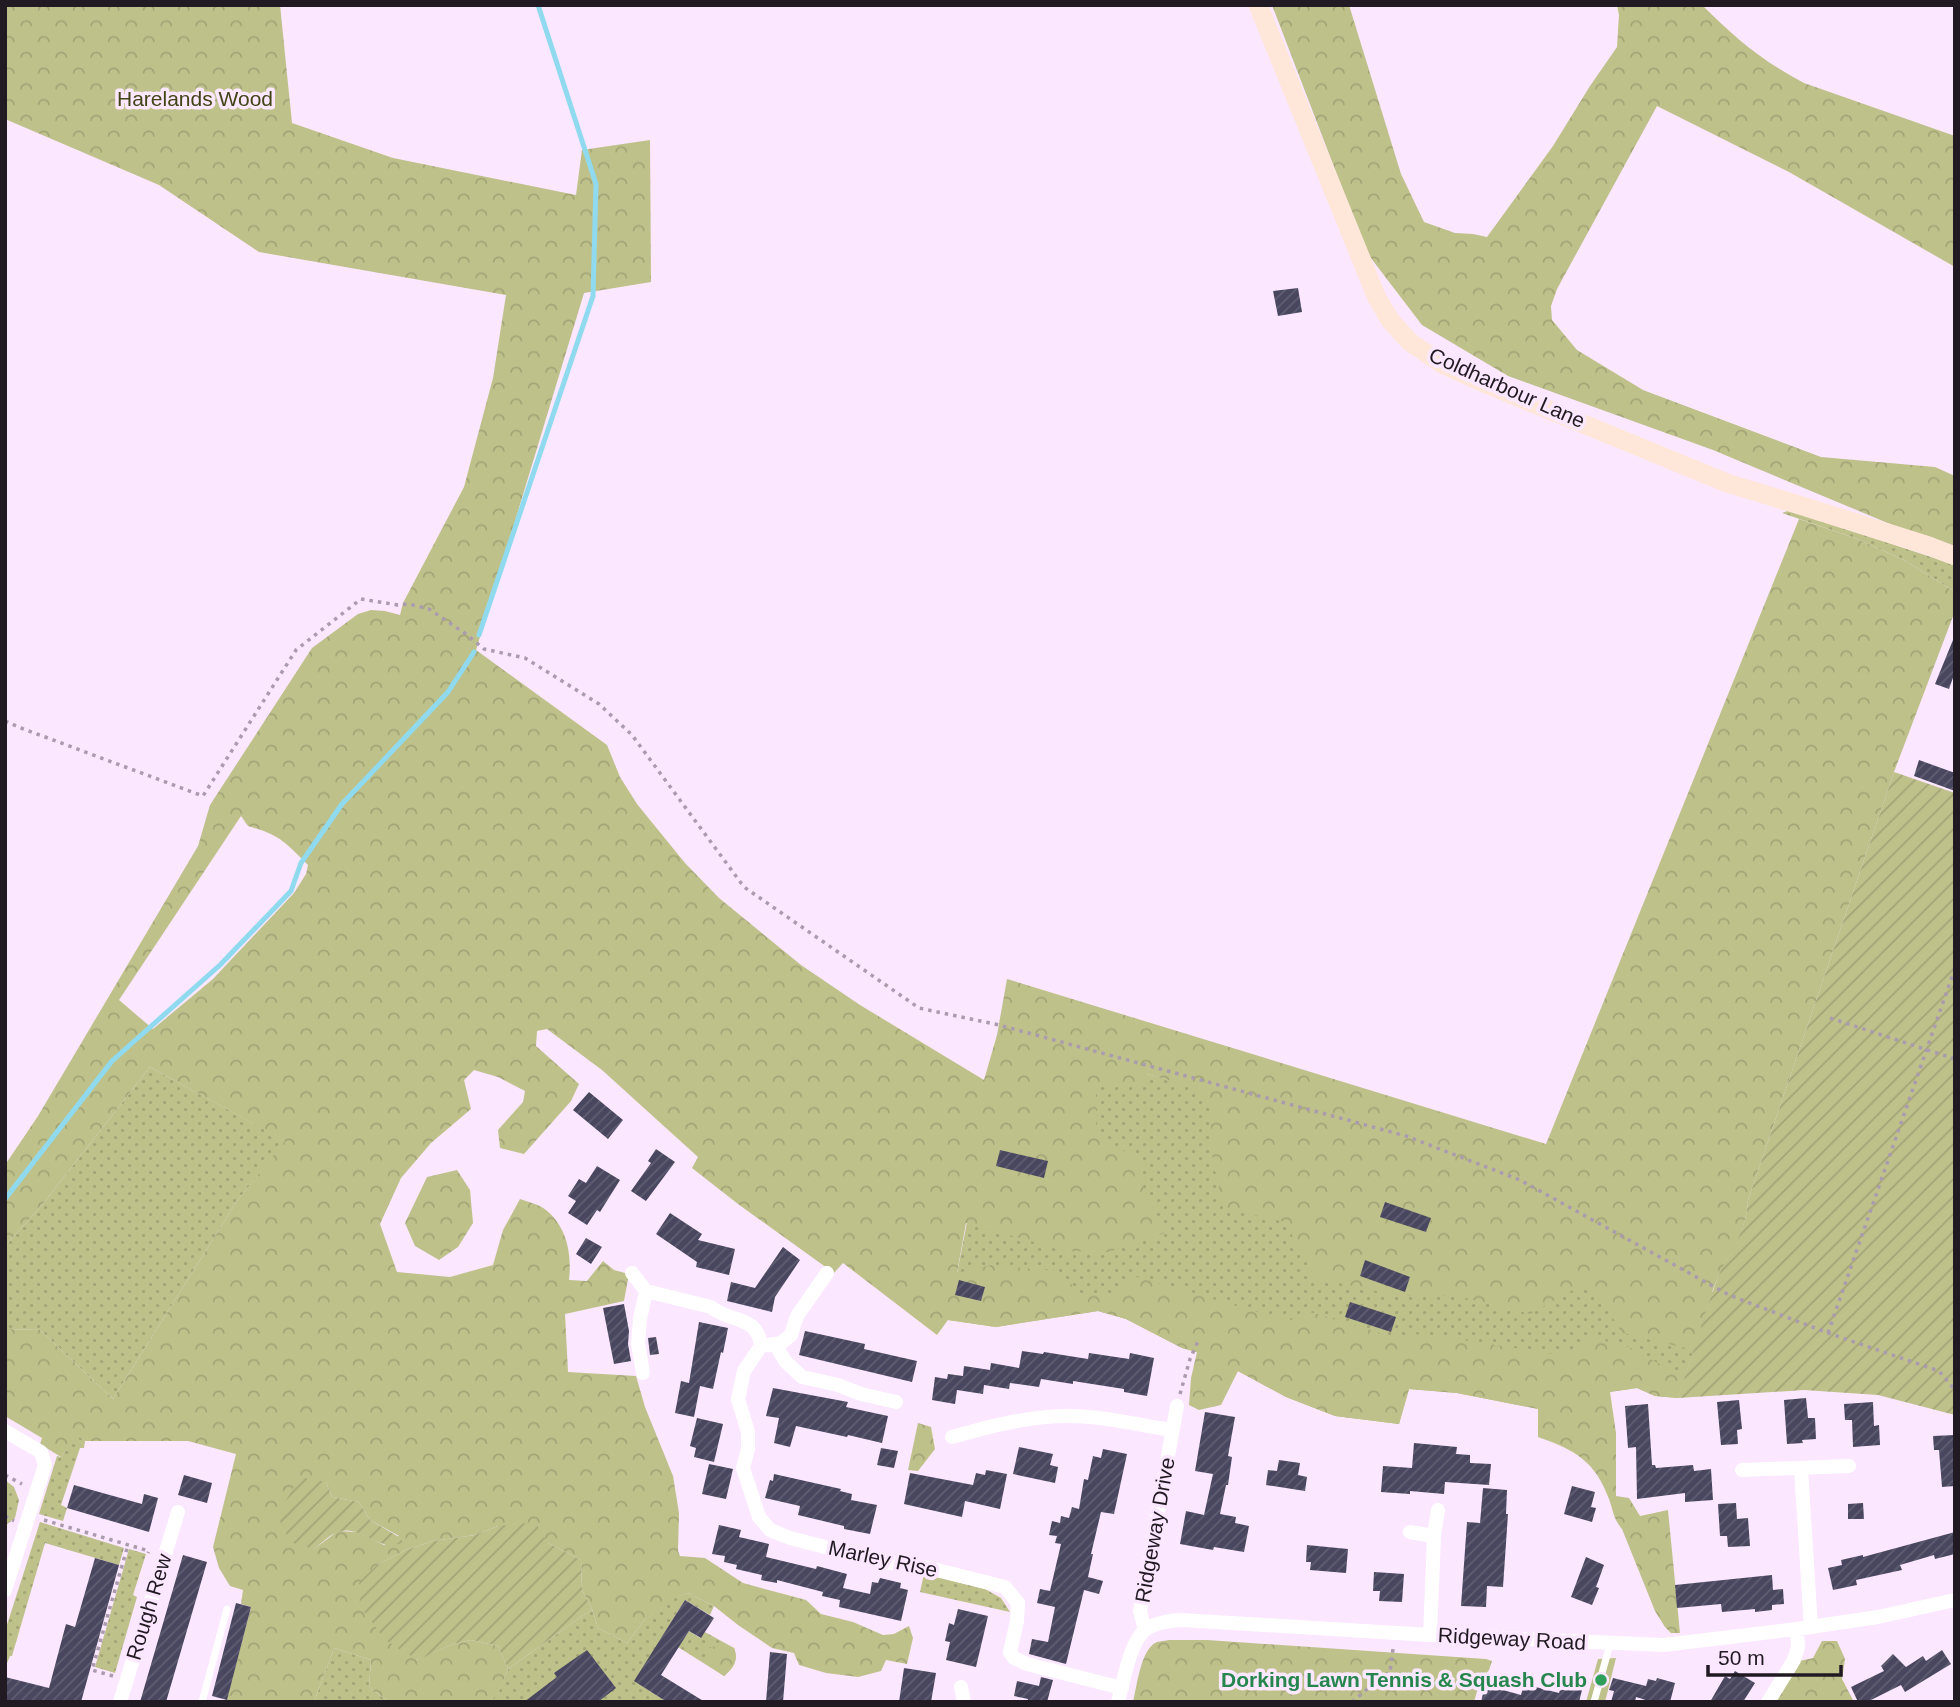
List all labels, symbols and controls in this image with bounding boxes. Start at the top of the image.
park label: Harelands Wood [117,87,273,110]
street label: Coldharbour Lane [1426,343,1589,432]
street label: Ridgeway Drive [1130,1456,1179,1604]
street label: Marley Rise [826,1536,940,1581]
street label: Rough Rew [121,1550,176,1663]
street label: Ridgeway Road [1437,1623,1587,1654]
scale bar [1708,1634,1841,1678]
text: 50 m [1718,1646,1765,1669]
place label: Dorking Lawn Tennis & Squash Club [1221,1668,1587,1691]
marker: Dorking Lawn Tennis & Squash Club [1593,1672,1609,1688]

